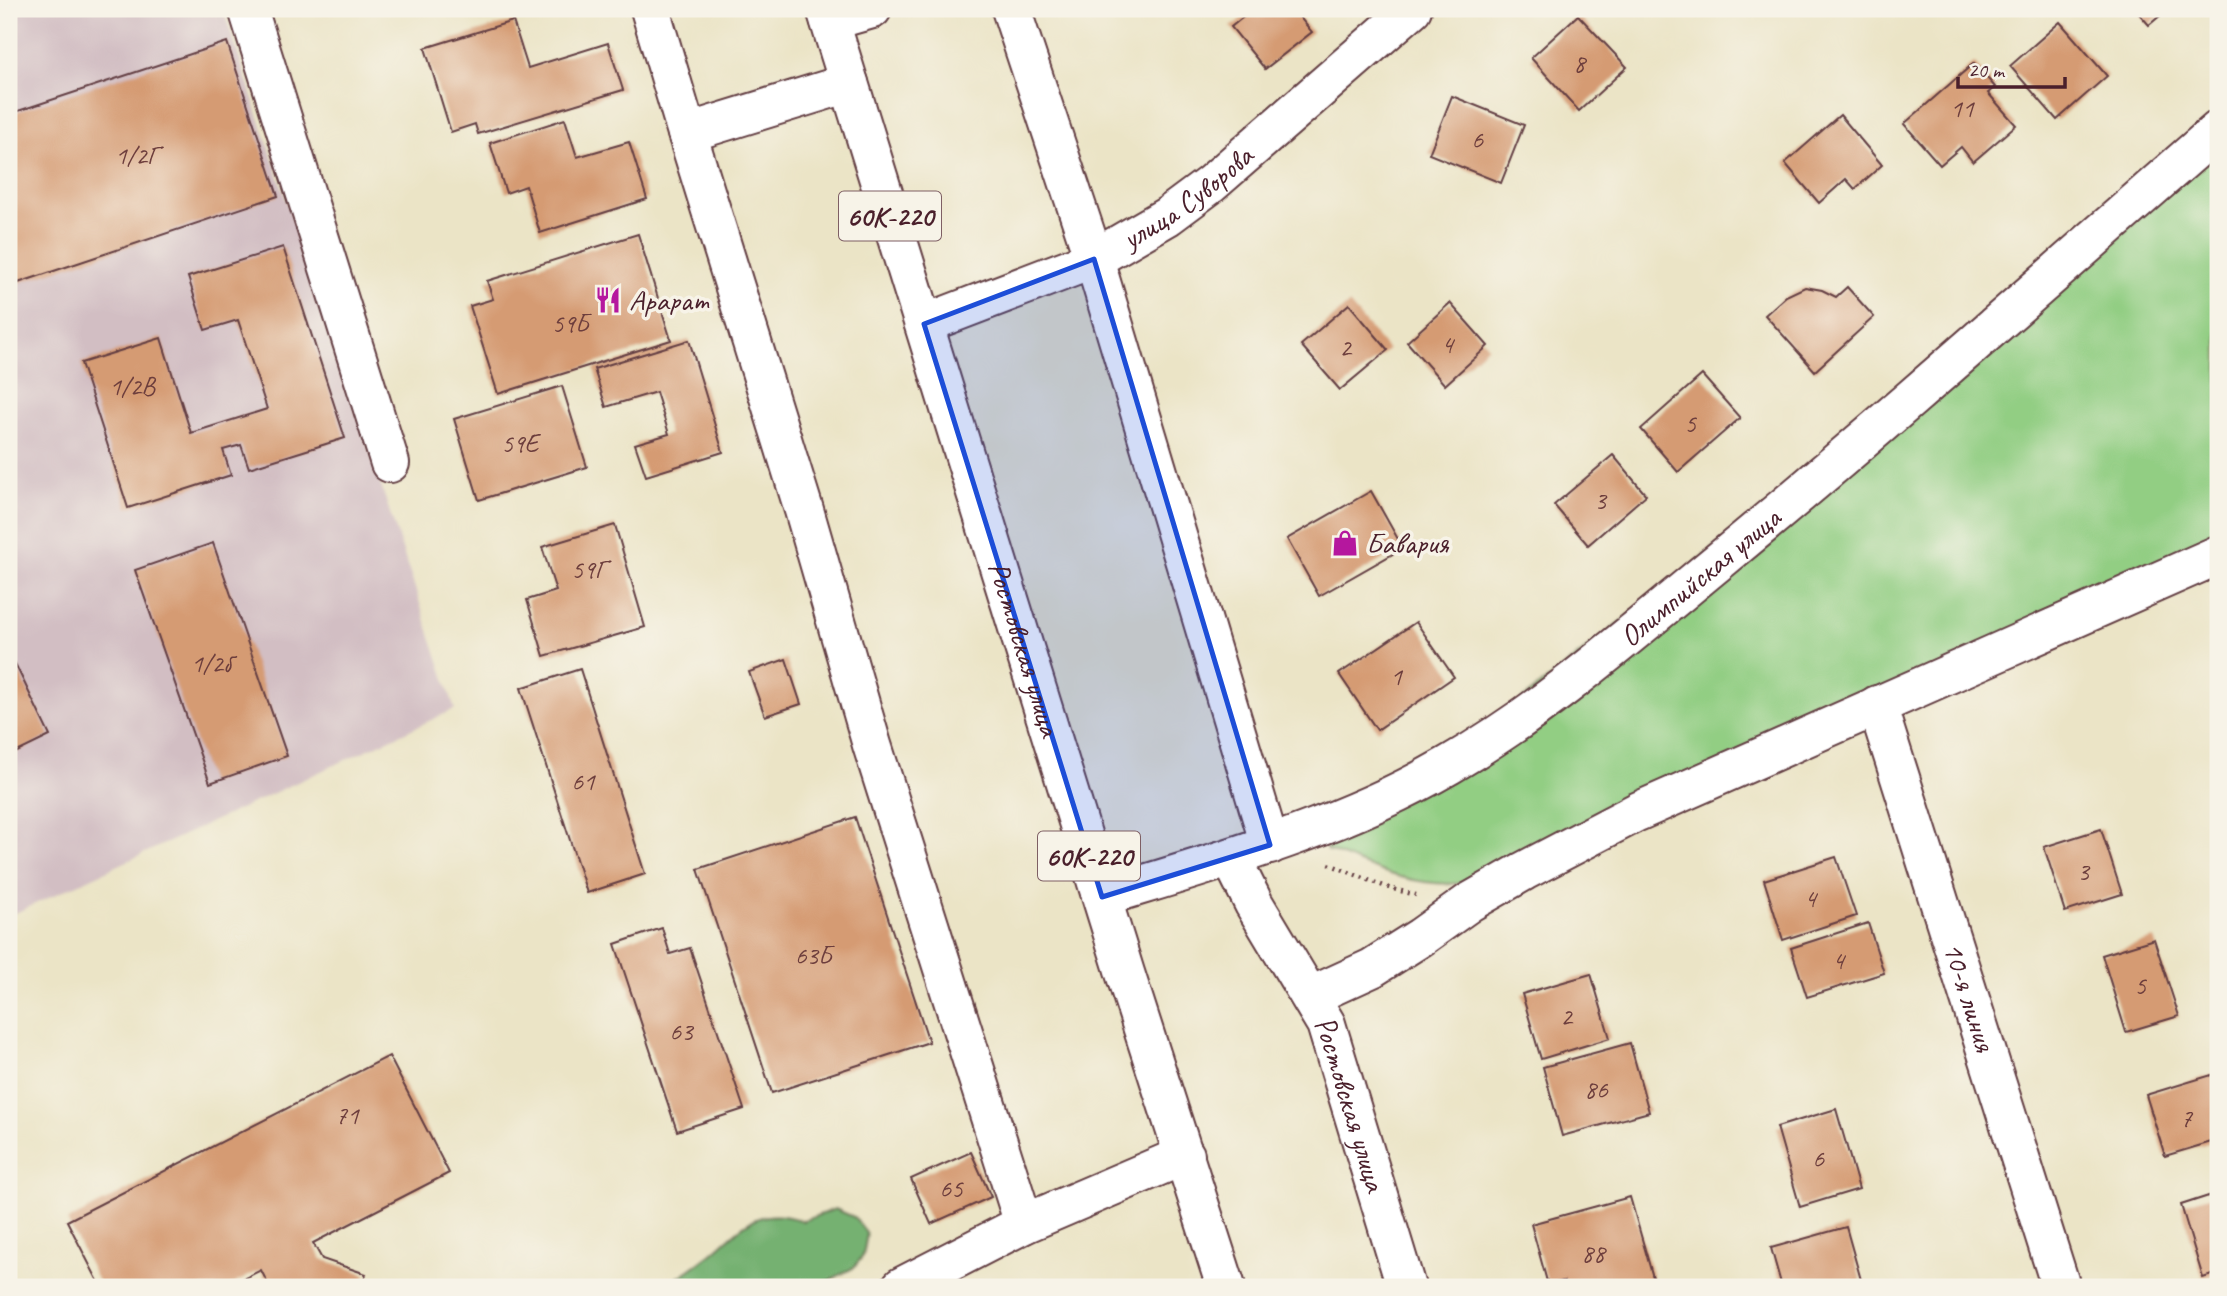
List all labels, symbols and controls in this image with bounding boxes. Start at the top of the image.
scale bar [1958,46,2064,90]
house number: 8 [1573,47,1587,80]
text: 20 m [1968,57,2006,83]
house number: 11 [1950,92,1975,125]
house number: 6 [1471,123,1484,156]
street label: улица Суворова [1113,136,1262,259]
house number: 1/2Г [115,139,164,172]
road number: 60К-220 [839,192,941,241]
place label: Арарат [629,281,710,319]
restaurant icon: Арарат [593,285,623,315]
house number: 59Б [552,307,592,340]
house number: 4 [1441,328,1455,361]
house number: 2 [1339,331,1353,364]
house number: 1/2В [109,370,156,403]
house number: 5 [1684,407,1697,440]
house number: 59Е [501,427,542,460]
house number: 3 [1594,484,1608,517]
street label: Олимпийская улица [1612,498,1790,655]
place label: Бавария [1366,524,1449,562]
shop icon: Бавария [1330,528,1360,558]
house number: 59Г [571,553,612,586]
street label: Ростовская улица [980,557,1070,743]
house number: 1/2б [191,647,238,680]
house number: 1 [1390,660,1403,693]
house number: 61 [571,765,596,798]
road number: 60К-220 [1038,832,1140,880]
house number: 3 [2077,855,2091,888]
house number: 4 [1804,882,1818,915]
street label: 10-я линия [1934,937,2005,1057]
house number: 63Б [795,939,835,972]
house number: 4 [1832,944,1846,977]
house number: 5 [2134,969,2147,1002]
house number: 2 [1560,1000,1574,1033]
street label: Ростовская улица [1306,1008,1395,1198]
house number: 63 [669,1015,695,1048]
house number: 86 [1584,1073,1609,1106]
house number: 71 [335,1099,360,1132]
house number: 7 [2180,1102,2193,1135]
house number: 6 [1812,1142,1825,1175]
house number: 65 [939,1172,964,1205]
house number: 88 [1581,1237,1607,1270]

